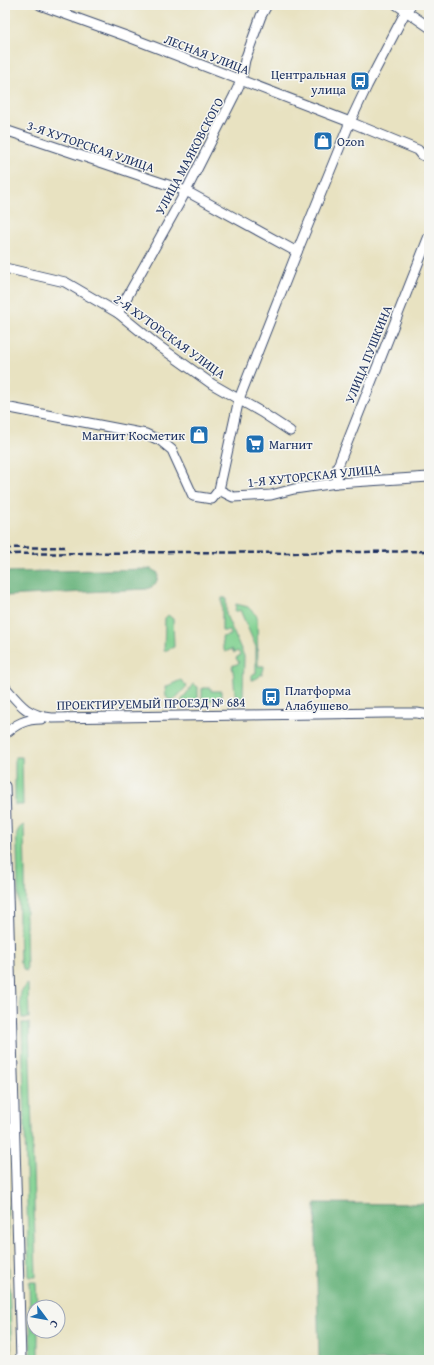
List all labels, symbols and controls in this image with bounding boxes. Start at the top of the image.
street label: ЛЕСНАЯ УЛИЦА [161,29,252,80]
place label: Центральная улица [271,65,347,99]
bus stop icon: Центральная улица [349,70,371,92]
street label: УЛИЦА МАЯКОВСКОГО [150,94,228,218]
street label: 3-Я ХУТОРСКАЯ УЛИЦА [24,116,157,177]
shop icon: Ozon [312,130,334,152]
place label: Ozon [337,132,365,151]
street label: 2-Я ХУТОРСКАЯ УЛИЦА [110,289,230,384]
street label: УЛИЦА ПУШКИНА [340,302,397,406]
shop icon: Магнит Косметик [188,424,210,446]
place label: Магнит Косметик [82,426,185,445]
supermarket icon: Магнит [244,433,266,455]
place label: Магнит [269,435,313,454]
street label: 1-Я ХУТОРСКАЯ УЛИЦА [246,459,382,492]
place label: Платформа Алабушево [285,681,352,715]
bus stop icon: Платформа Алабушево [260,686,282,708]
street label: ПРОЕКТИРУЕМЫЙ ПРОЕЗД № 684 [56,692,246,715]
north arrow [26,1299,66,1339]
text: С [46,1317,63,1331]

